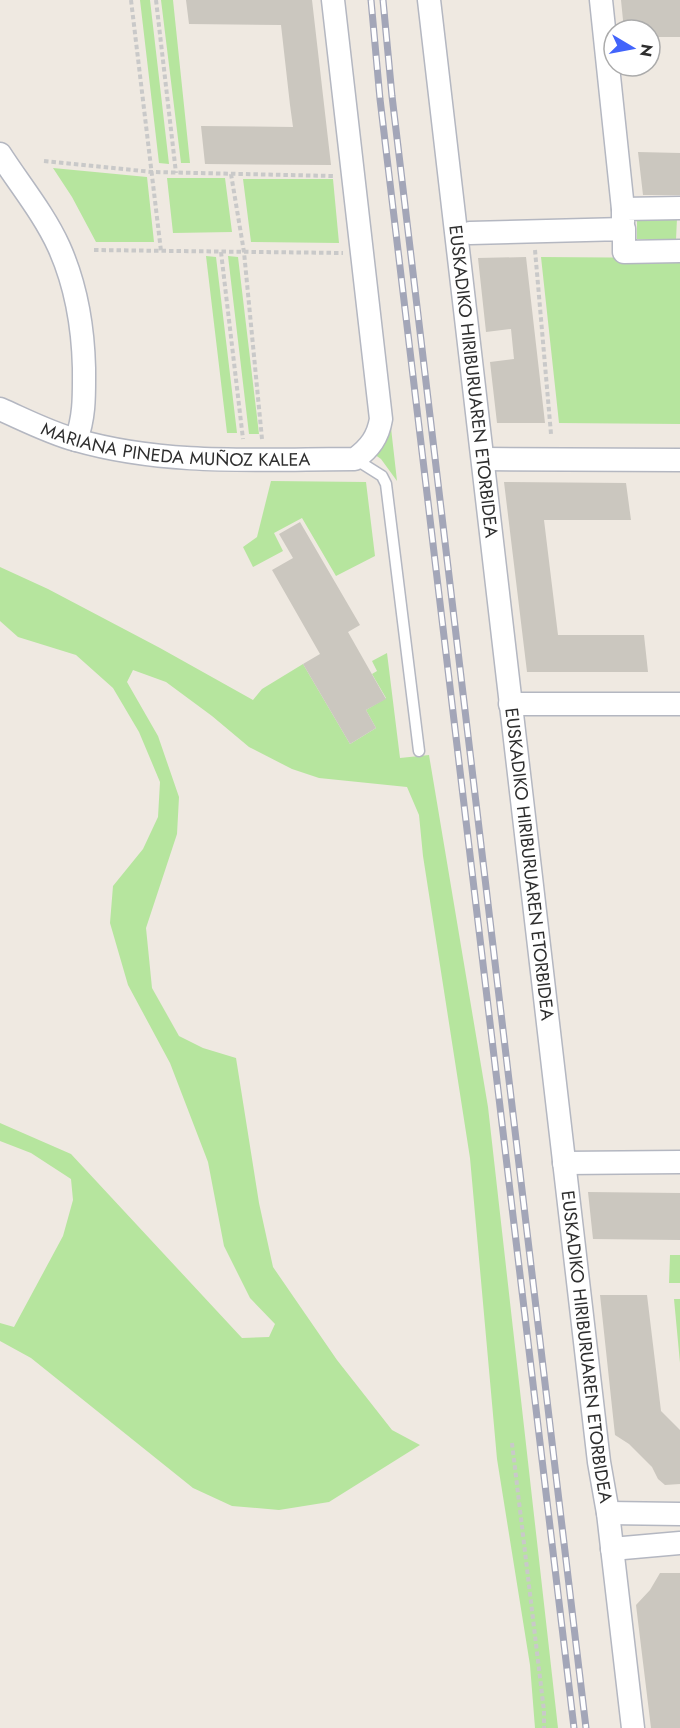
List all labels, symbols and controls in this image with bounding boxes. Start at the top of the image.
north arrow [602,18,662,78]
text: N [634,42,659,59]
street label: EUSKADIKO HIRIBURUAREN ETORBIDEA [442,224,504,539]
street label: MARIANA PINEDA MUÑOZ KALEA [37,416,311,473]
street label: EUSKADIKO HIRIBURUAREN ETORBIDEA [498,706,561,1022]
street label: EUSKADIKO HIRIBURUAREN ETORBIDEA [555,1189,619,1505]

